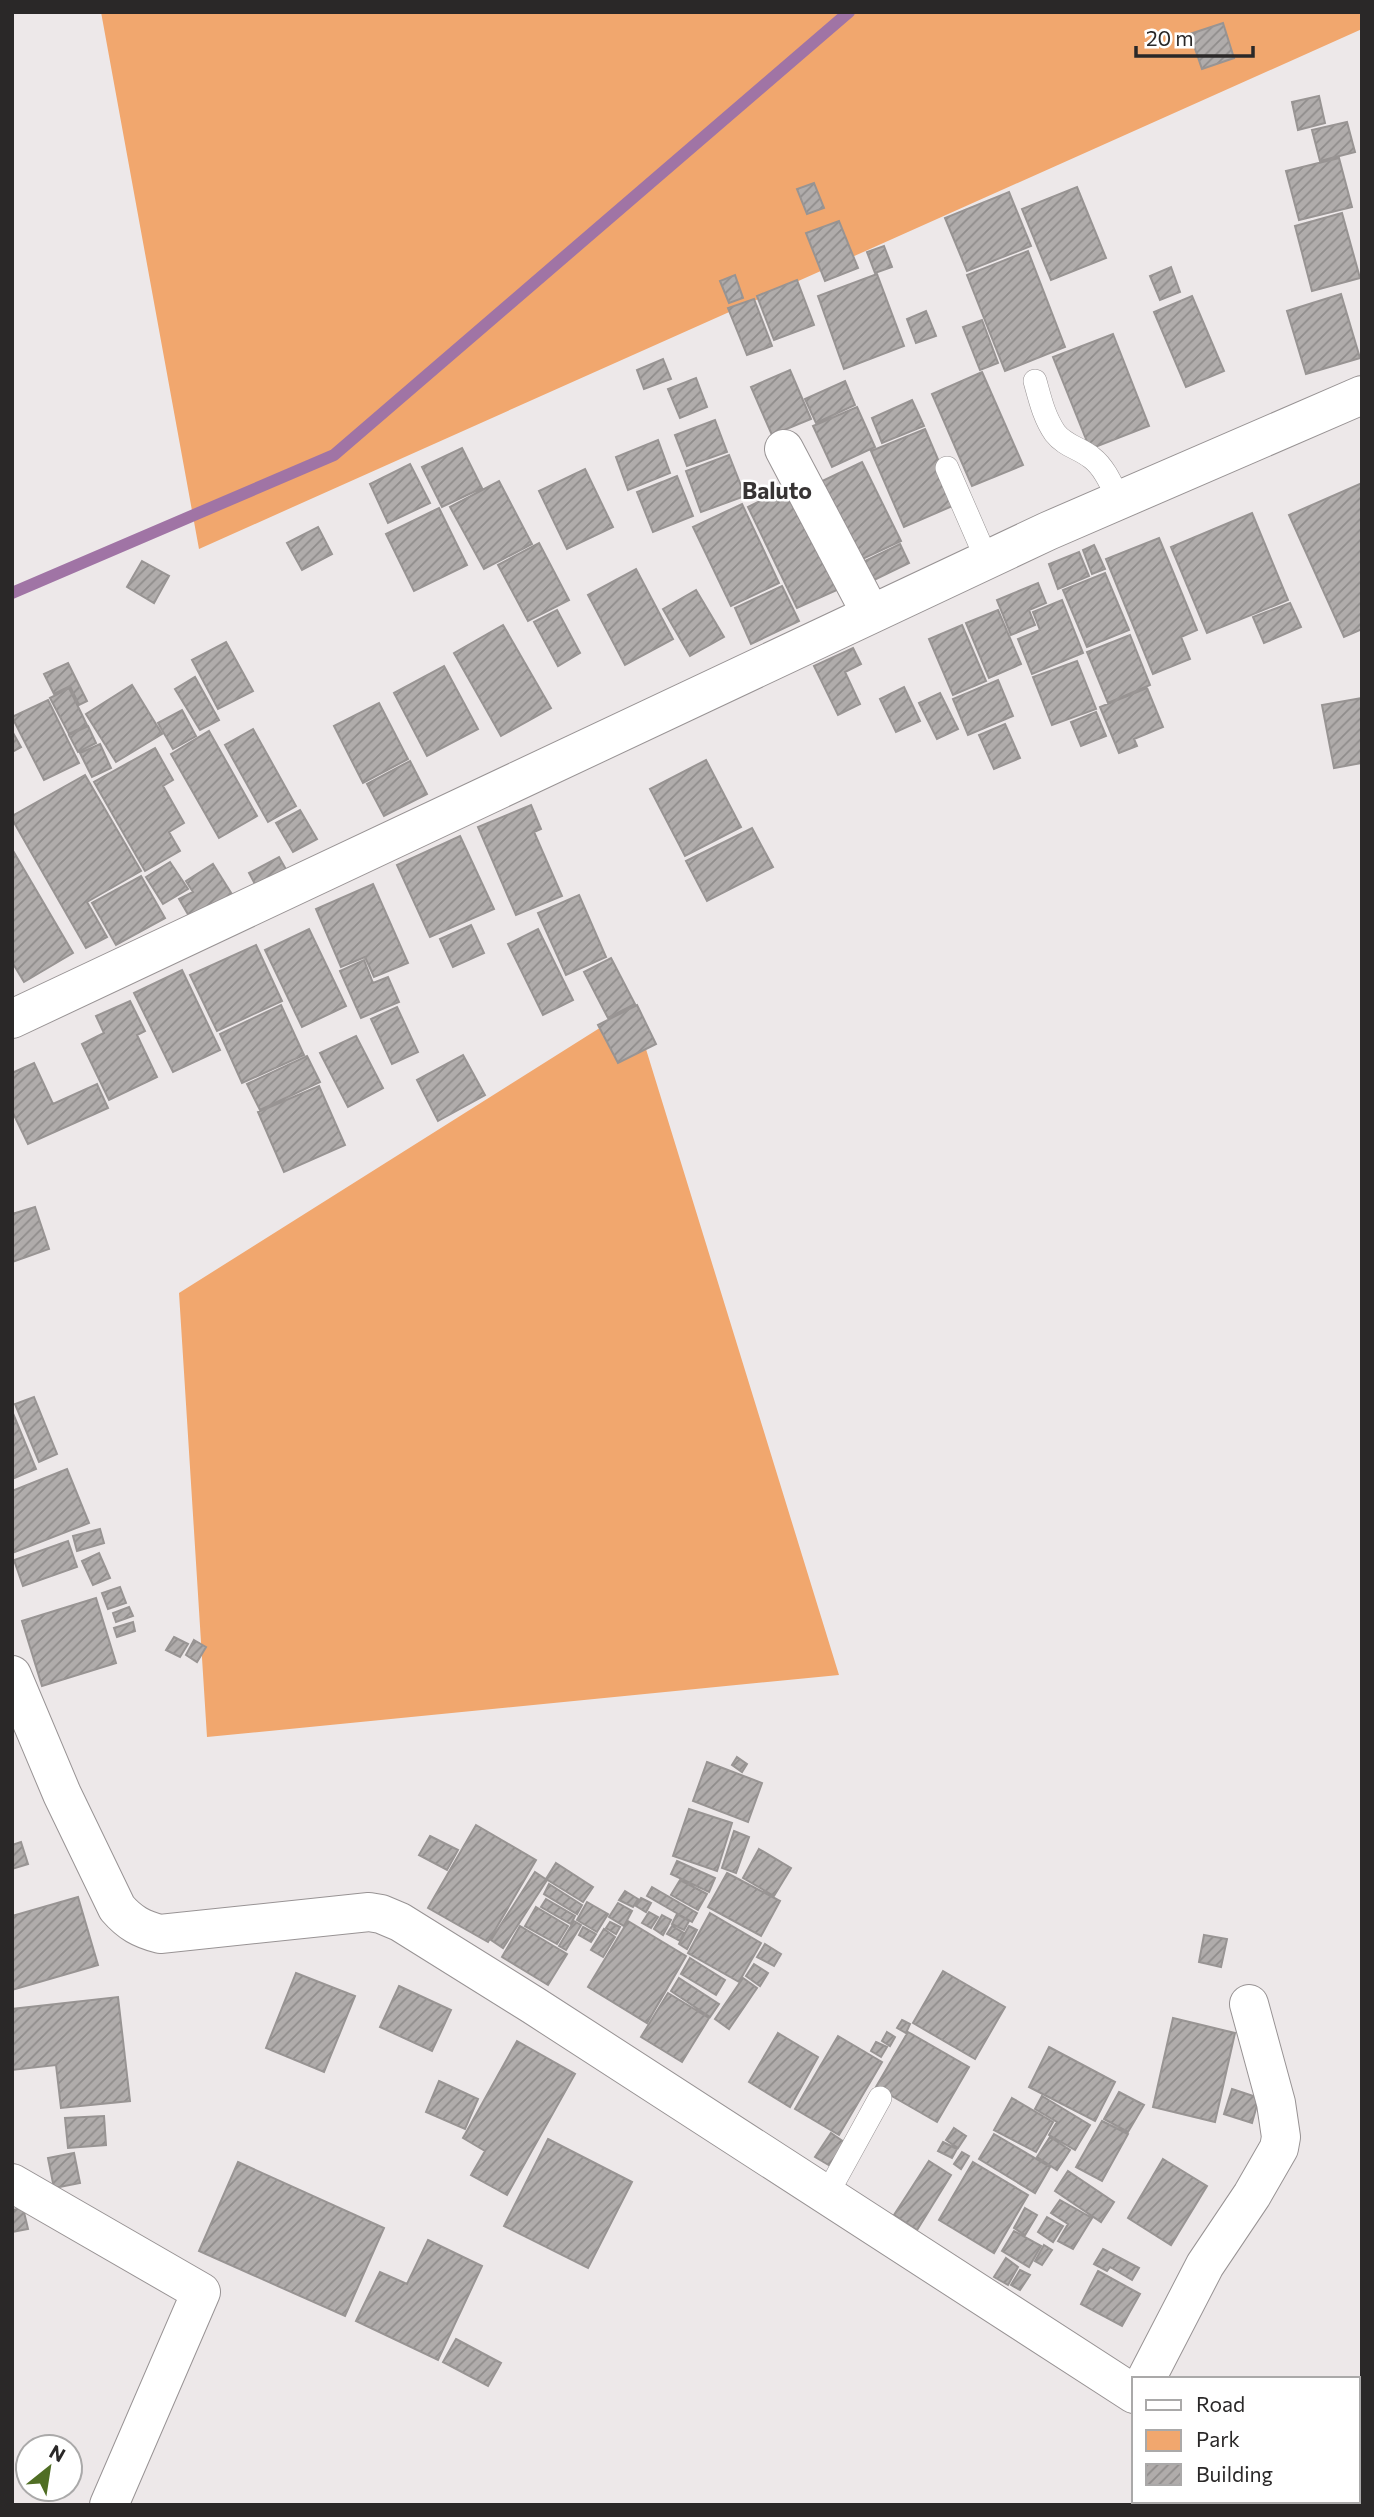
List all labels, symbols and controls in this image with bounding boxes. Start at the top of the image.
scale bar [1136,14,1253,58]
text: 20 m [1146,25,1194,50]
district label: Baluto [742,476,812,504]
legend [1132,2377,1360,2503]
text: Road [1196,2391,1245,2416]
text: Park [1196,2426,1240,2451]
north arrow [14,2433,84,2503]
text: N [46,2439,70,2466]
text: Building [1196,2461,1273,2486]

